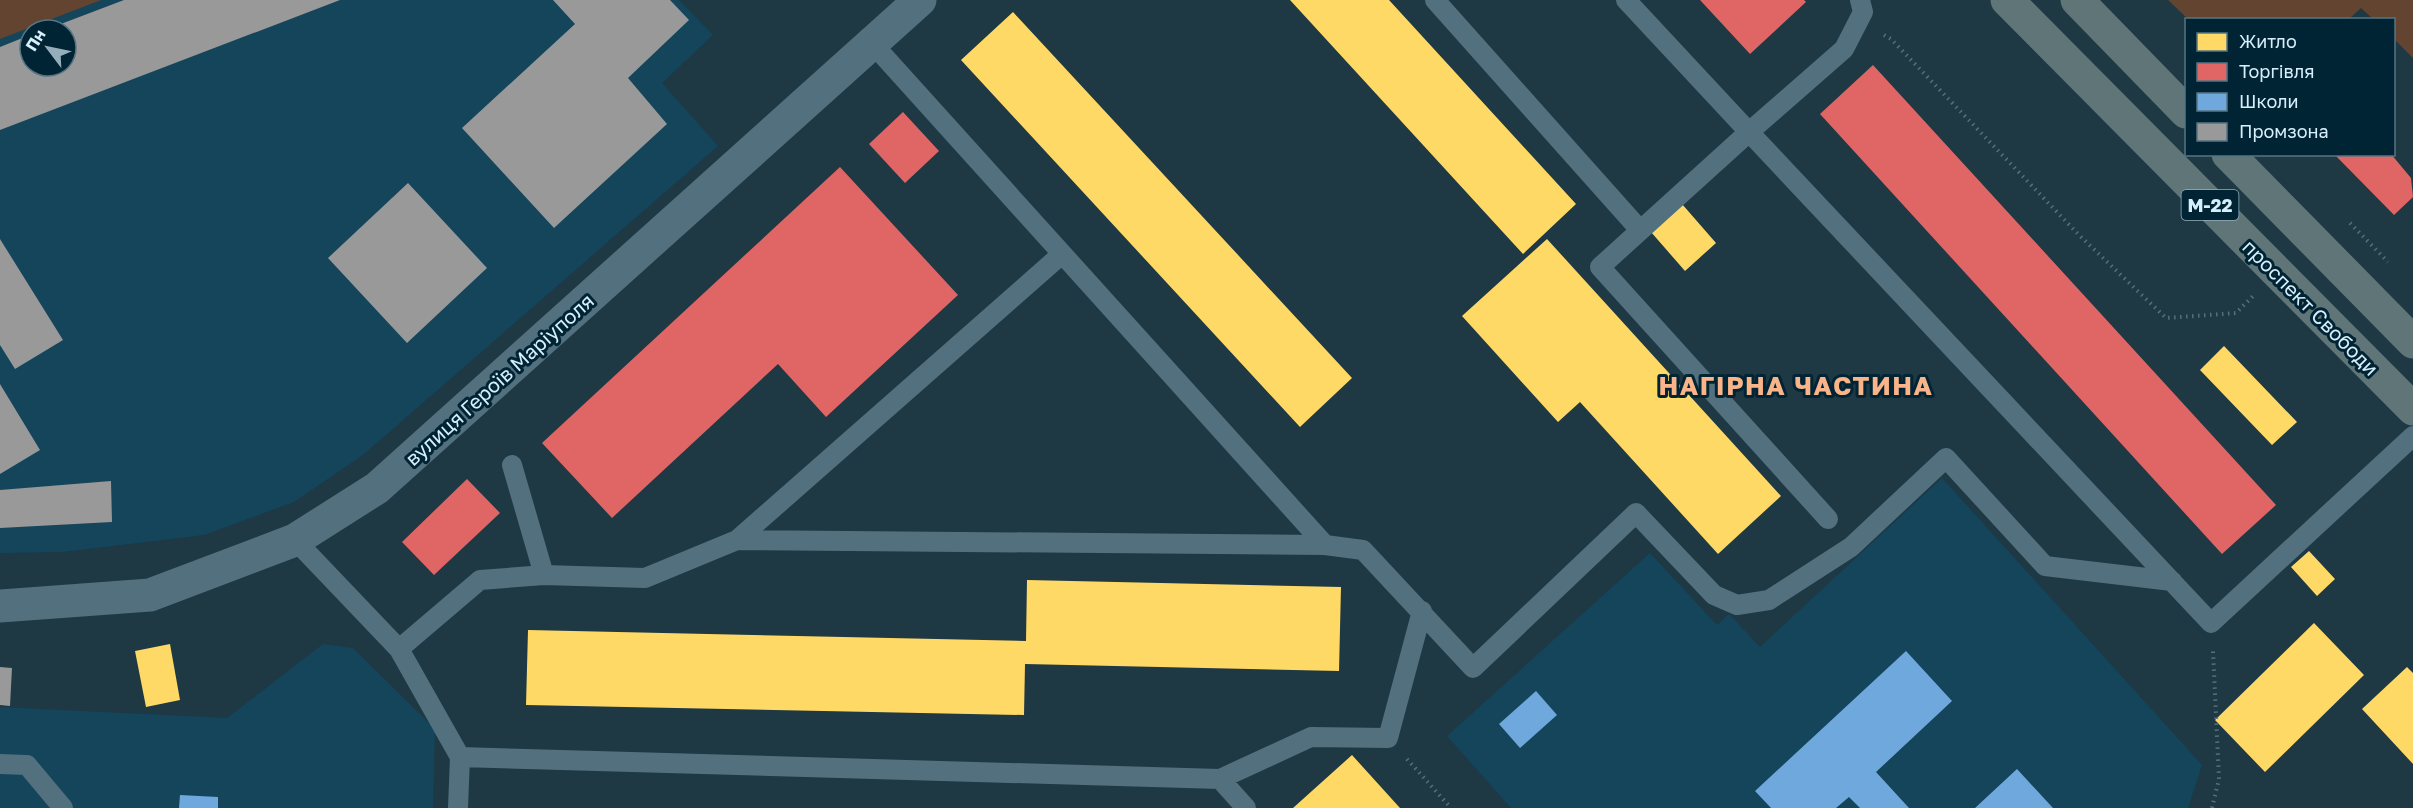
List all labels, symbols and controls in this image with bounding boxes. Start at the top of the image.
north arrow [18,18,78,78]
legend [2185,18,2395,156]
text: Пн [21,26,50,55]
text: Житло [2239,30,2297,52]
text: Торгівля [2239,60,2314,82]
text: Школи [2239,90,2299,112]
text: Промзона [2239,120,2329,142]
road number: М-22 [2182,190,2238,220]
street label: проспект Свободи [2238,234,2384,380]
street label: вулиця Героїв Маріуполя [400,288,598,470]
district label: НАГІРНА ЧАСТИНА [1659,370,1933,401]

